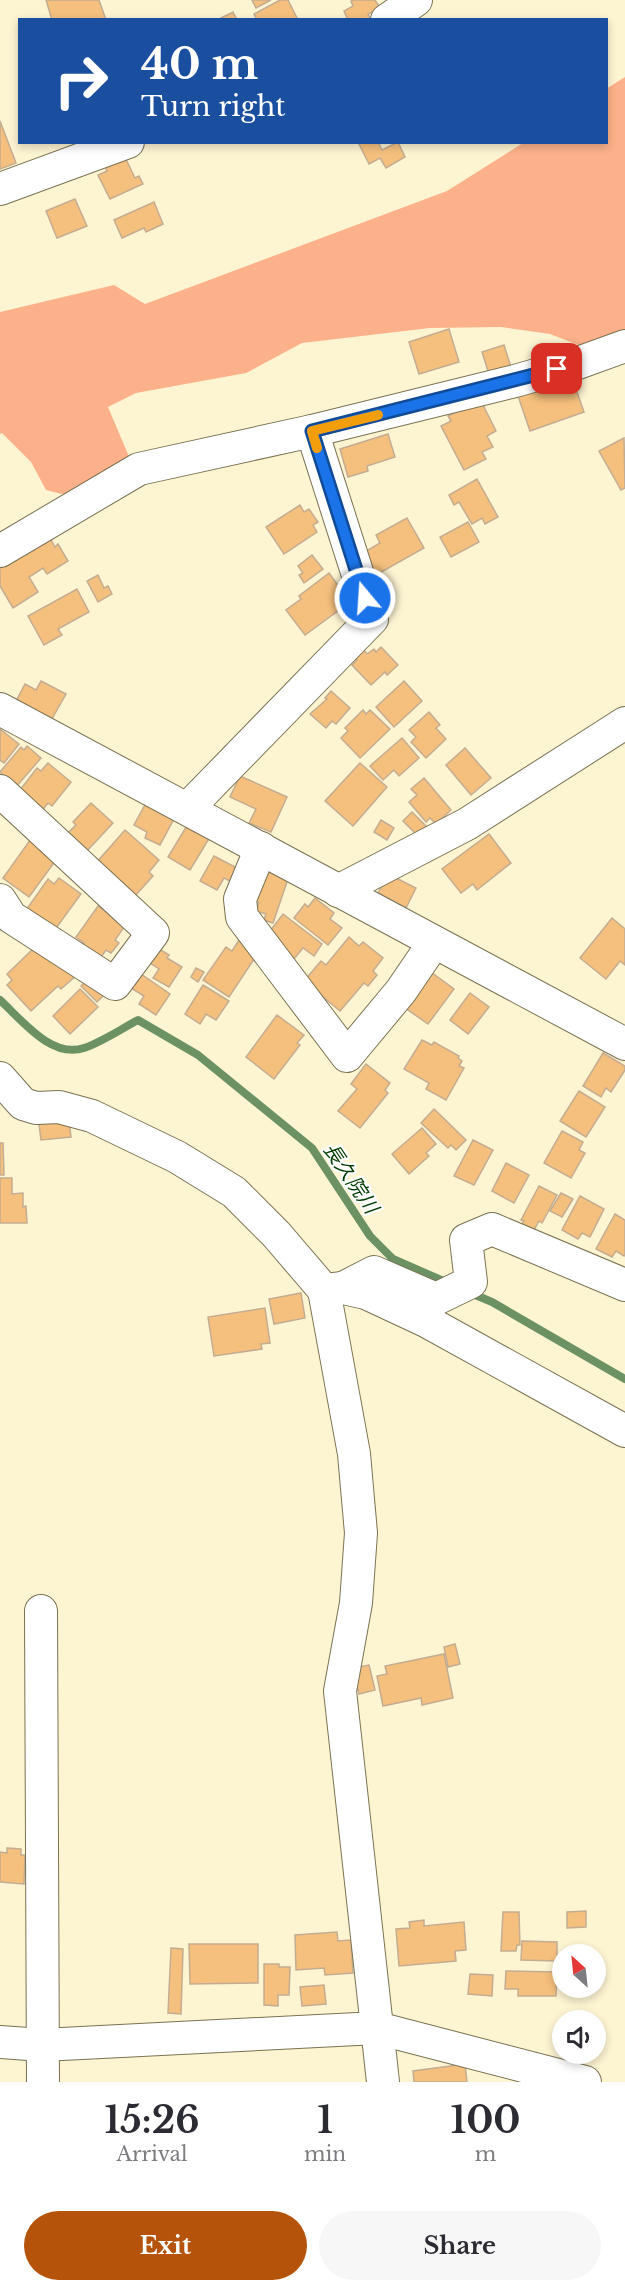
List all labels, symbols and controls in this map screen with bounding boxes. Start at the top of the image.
text: 40 m [141,38,258,90]
icon: right [42,42,120,120]
text: Turn right [141,90,285,123]
pin [531,343,582,394]
icon: arrive [540,352,573,385]
position arrow [333,566,397,630]
water label: 長久院川 [319,1138,384,1220]
north arrow [552,1944,606,1998]
map controls [552,1944,606,2064]
button: sound [552,2010,606,2064]
text: 15:26 [104,2098,200,2143]
text: 1 [317,2098,333,2143]
text: 100 [450,2098,521,2143]
text: Arrival [117,2142,187,2166]
text: min [304,2142,346,2166]
text: m [475,2142,496,2166]
button: Exit [24,2211,307,2280]
button: Share [319,2211,601,2280]

